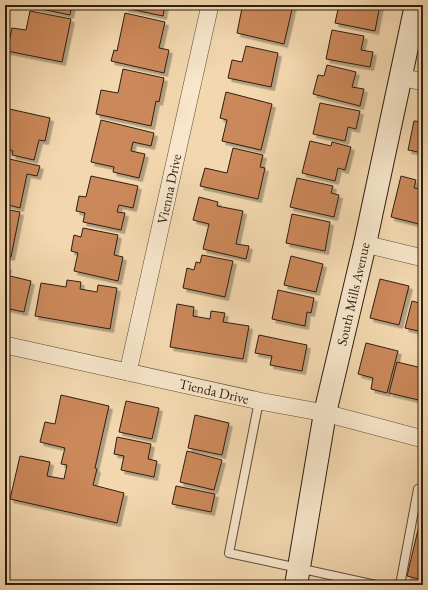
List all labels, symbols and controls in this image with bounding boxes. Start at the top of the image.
street label: Vienna Drive [153,152,185,226]
street label: South Mills Avenue [332,240,374,347]
street label: Tienda Drive [177,374,251,408]

